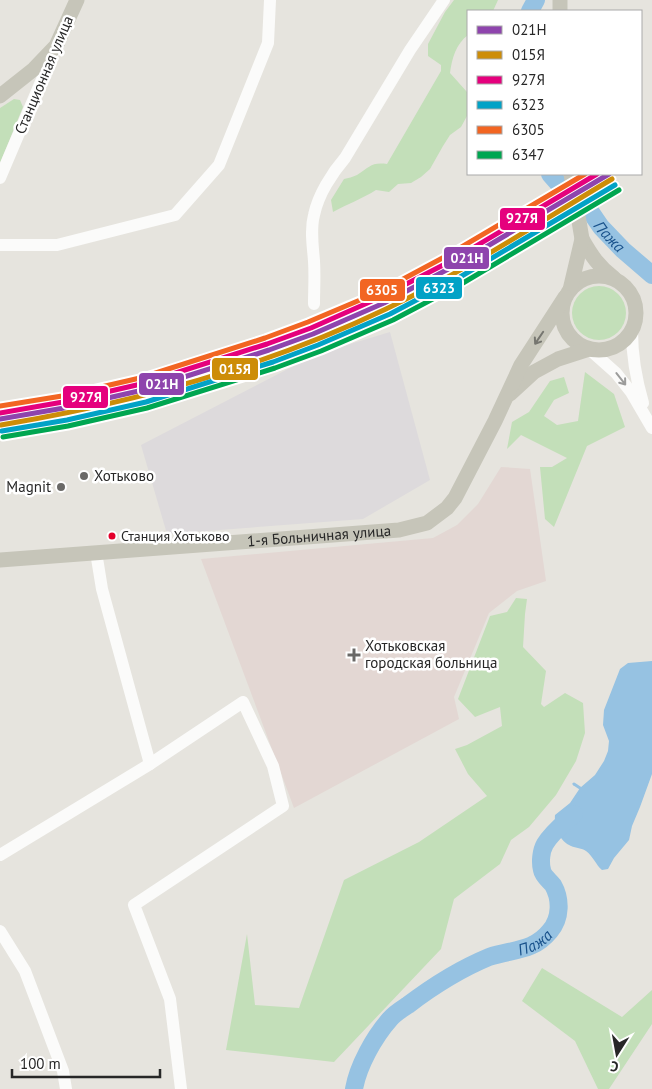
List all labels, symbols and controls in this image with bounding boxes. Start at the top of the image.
legend [467,10,642,175]
street label: Станционная улица [10,13,77,137]
text: 021Н [512,20,547,39]
text: 015Я [512,45,545,64]
text: 927Я [512,70,545,89]
text: 6323 [512,95,545,114]
text: 6305 [512,120,545,139]
text: 6347 [512,145,545,164]
line badge: 927Я [499,207,546,231]
text: 927Я [506,209,538,227]
water label: Пажа [590,217,630,256]
line badge: 021Н [443,246,490,270]
text: 021Н [451,249,483,267]
line badge: 6323 [415,276,463,300]
line badge: 6305 [359,278,406,302]
text: 6323 [423,279,455,297]
text: 6305 [366,281,398,299]
one-way arrow [533,331,544,345]
line badge: 015Я [211,357,259,381]
text: 015Я [219,360,251,378]
line badge: 021Н [138,372,185,396]
one-way arrow [615,372,626,385]
text: 021Н [146,375,178,393]
line badge: 927Я [62,385,109,409]
text: 927Я [70,388,102,406]
place label: Хотьково [94,466,154,485]
marker: Хотьково [78,470,90,482]
place label: Magnit [6,477,51,496]
marker: Magnit [55,481,67,493]
street label: 1-я Больничная улица [247,521,392,550]
place label: Станция Хотьково [121,527,229,545]
marker: Станция Хотьково [107,531,117,541]
place label: Хотьковская городская больница [365,636,497,672]
marker: Хотьковская городская больница [347,648,361,662]
water label: Пажа [515,925,557,960]
north arrow [592,1029,642,1079]
scale bar [12,1046,160,1078]
text: 100 m [20,1054,61,1073]
text: С [609,1057,620,1076]

